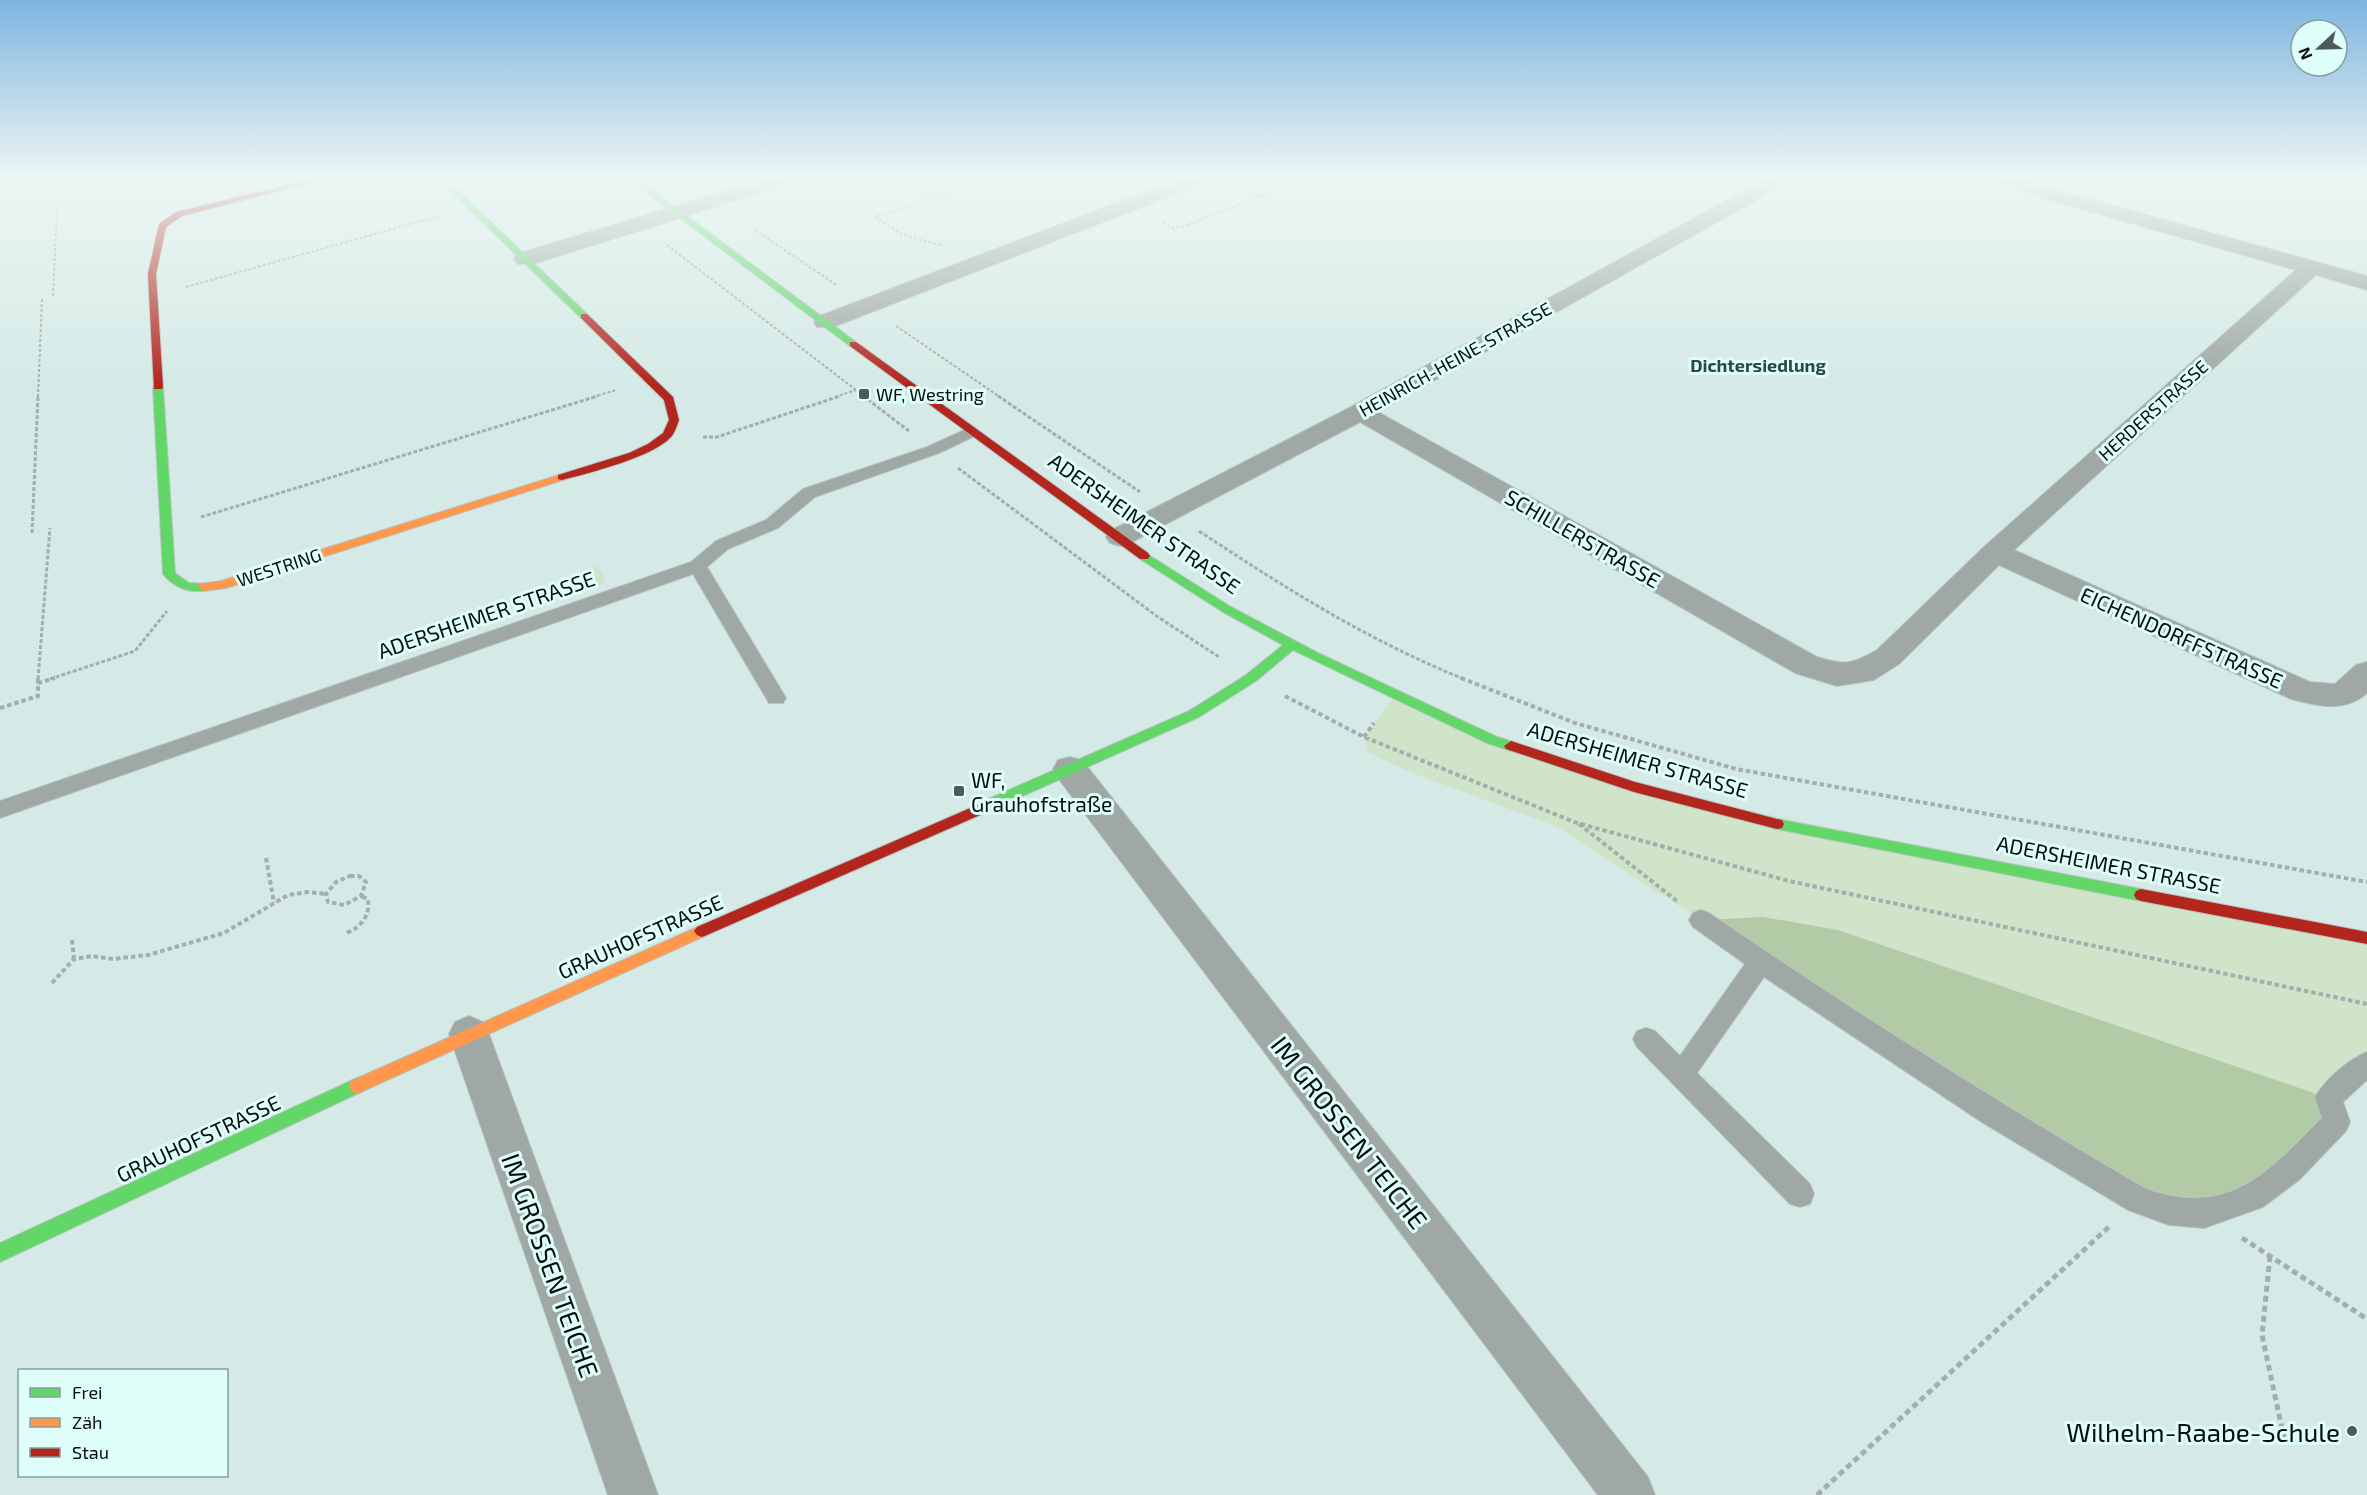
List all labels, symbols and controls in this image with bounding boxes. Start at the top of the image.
north arrow [2289,18,2349,78]
text: N [2294,45,2316,63]
street label: HEINRICH-HEINE-STRASSE [1355,297,1555,421]
district label: Dichtersiedlung [1690,354,1826,376]
street label: HERDERSTRASSE [2094,355,2212,465]
place label: WF, Westring [876,383,984,405]
marker: WF, Westring [857,387,871,401]
street label: ADERSHEIMER STRASSE [1044,447,1246,599]
street label: SCHILLERSTRASSE [1501,483,1665,593]
street label: WESTRING [234,543,324,591]
street label: ADERSHEIMER STRASSE [374,565,598,663]
street label: EICHENDORFFSTRASSE [2077,581,2287,693]
street label: ADERSHEIMER STRASSE [1525,716,1751,802]
place label: WF, Grauhofstraße [971,767,1112,816]
marker: WF, Grauhofstraße [952,784,966,798]
street label: ADERSHEIMER STRASSE [1995,830,2223,898]
street label: GRAUHOFSTRASSE [554,888,726,984]
street label: IM GROSSEN TEICHE [1265,1030,1435,1234]
street label: GRAUHOFSTRASSE [112,1089,284,1187]
street label: IM GROSSEN TEICHE [496,1149,606,1381]
legend [18,1369,228,1477]
text: Frei [72,1381,103,1403]
text: Zäh [72,1411,103,1433]
place label: Wilhelm-Raabe-Schule [2066,1416,2340,1447]
marker: Wilhelm-Raabe-Schule [2345,1424,2359,1438]
text: Stau [72,1441,109,1463]

